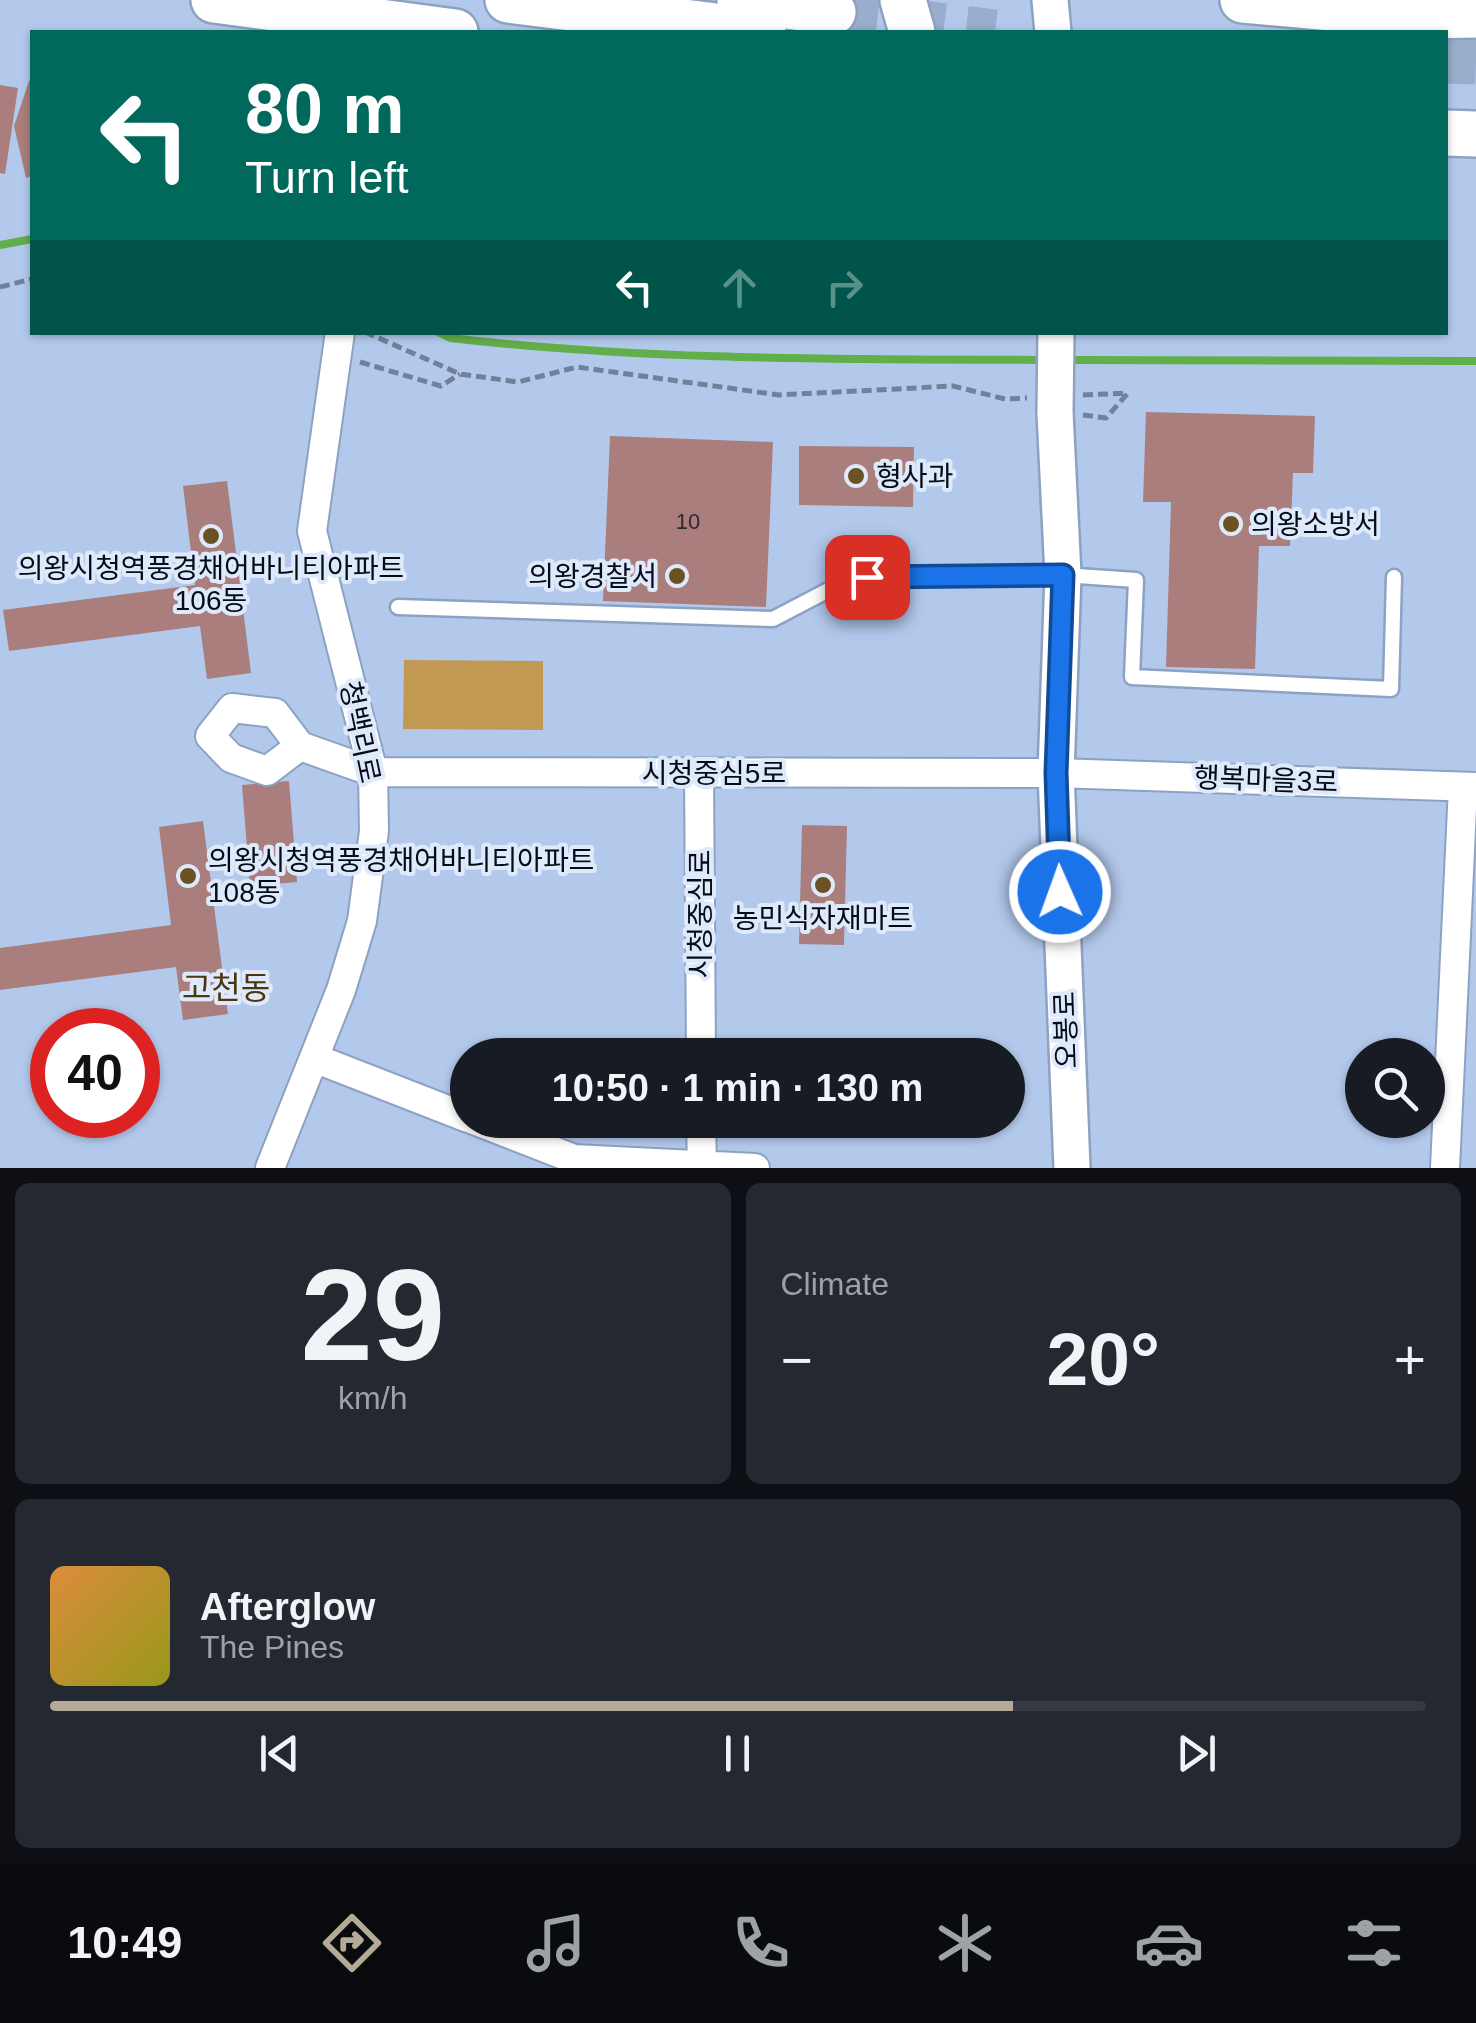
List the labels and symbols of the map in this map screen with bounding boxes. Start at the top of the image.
place label: 형사과 [876,461,953,492]
marker: 형사과 [845,465,867,487]
house number: 10 [676,509,700,534]
place label: 의왕소방서 [1251,509,1380,540]
marker: 의왕소방서 [1220,513,1242,535]
marker: 의왕시청역풍경채어바니티아파트 106동 [200,525,222,547]
pin [825,535,910,620]
place label: 의왕시청역풍경채어바니티아파트 106동 [18,553,404,616]
place label: 의왕경찰서 [528,561,657,592]
marker: 의왕경찰서 [666,565,688,587]
street label: 청백리로 [334,678,386,786]
street label: 시청중심5로 [642,758,786,789]
street label: 행복마을3로 [1193,762,1339,798]
position arrow [1008,840,1112,944]
place label: 의왕시청역풍경채어바니티아파트 108동 [208,845,594,908]
street label: 시청중심로 [685,850,716,978]
marker: 의왕시청역풍경채어바니티아파트 108동 [177,865,199,887]
marker: 농민식자재마트 [812,874,834,896]
place label: 농민식자재마트 [733,903,913,934]
district label: 고천동 [182,970,270,1006]
street label: 오봉로 [1049,991,1083,1069]
speed limit sign: 40 [30,1008,160,1138]

